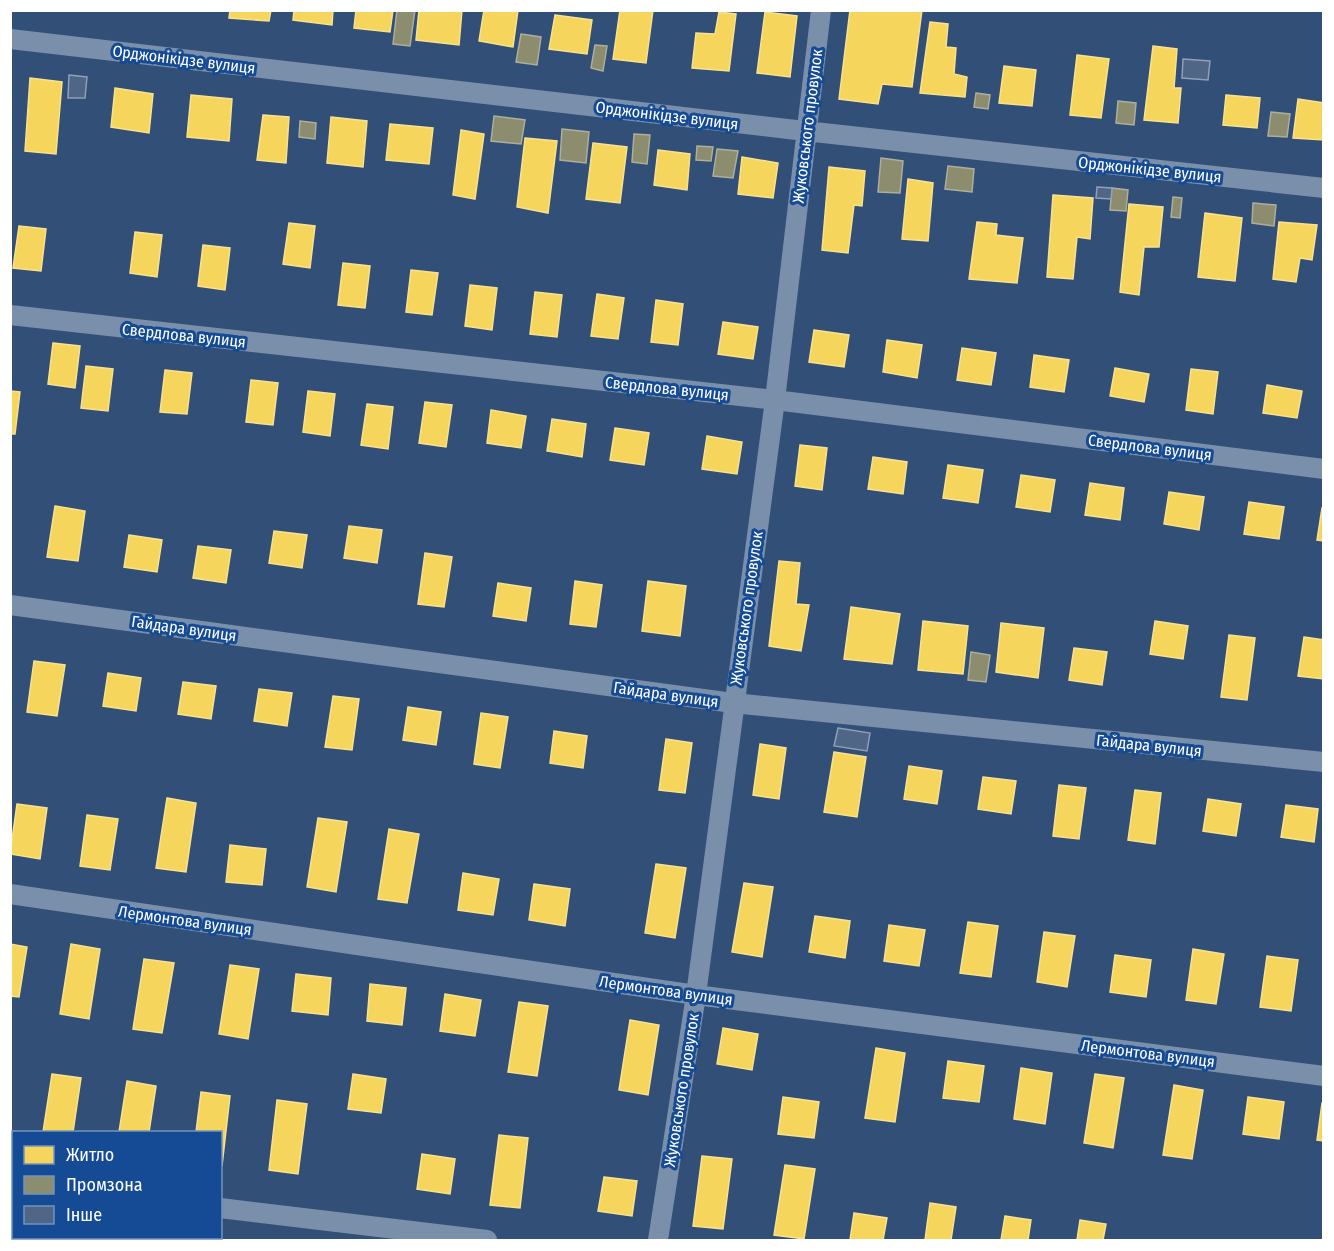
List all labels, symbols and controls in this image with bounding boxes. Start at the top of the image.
street label: Орджонікідзе вулиця [111,41,256,78]
street label: Жуковського провулок [789,48,826,204]
street label: Орджонікідзе вулиця [594,97,739,134]
street label: Орджонікідзе вулиця [1077,153,1222,186]
street label: Свердлова вулиця [121,320,247,351]
street label: Свердлова вулиця [604,373,730,404]
street label: Свердлова вулиця [1087,430,1213,465]
street label: Жуковського провулок [726,530,767,686]
street label: Гайдара вулиця [130,612,238,645]
street label: Гайдара вулиця [612,678,720,711]
street label: Гайдара вулиця [1095,731,1203,760]
street label: Лермонтова вулиця [117,902,253,939]
street label: Лермонтова вулиця [598,972,734,1009]
street label: Жуковського провулок [660,1012,703,1168]
street label: Лермонтова вулиця [1080,1036,1216,1071]
legend [12,1131,222,1239]
text: Житло [66,1144,114,1166]
text: Промзона [66,1174,143,1196]
text: Інше [66,1204,102,1226]

